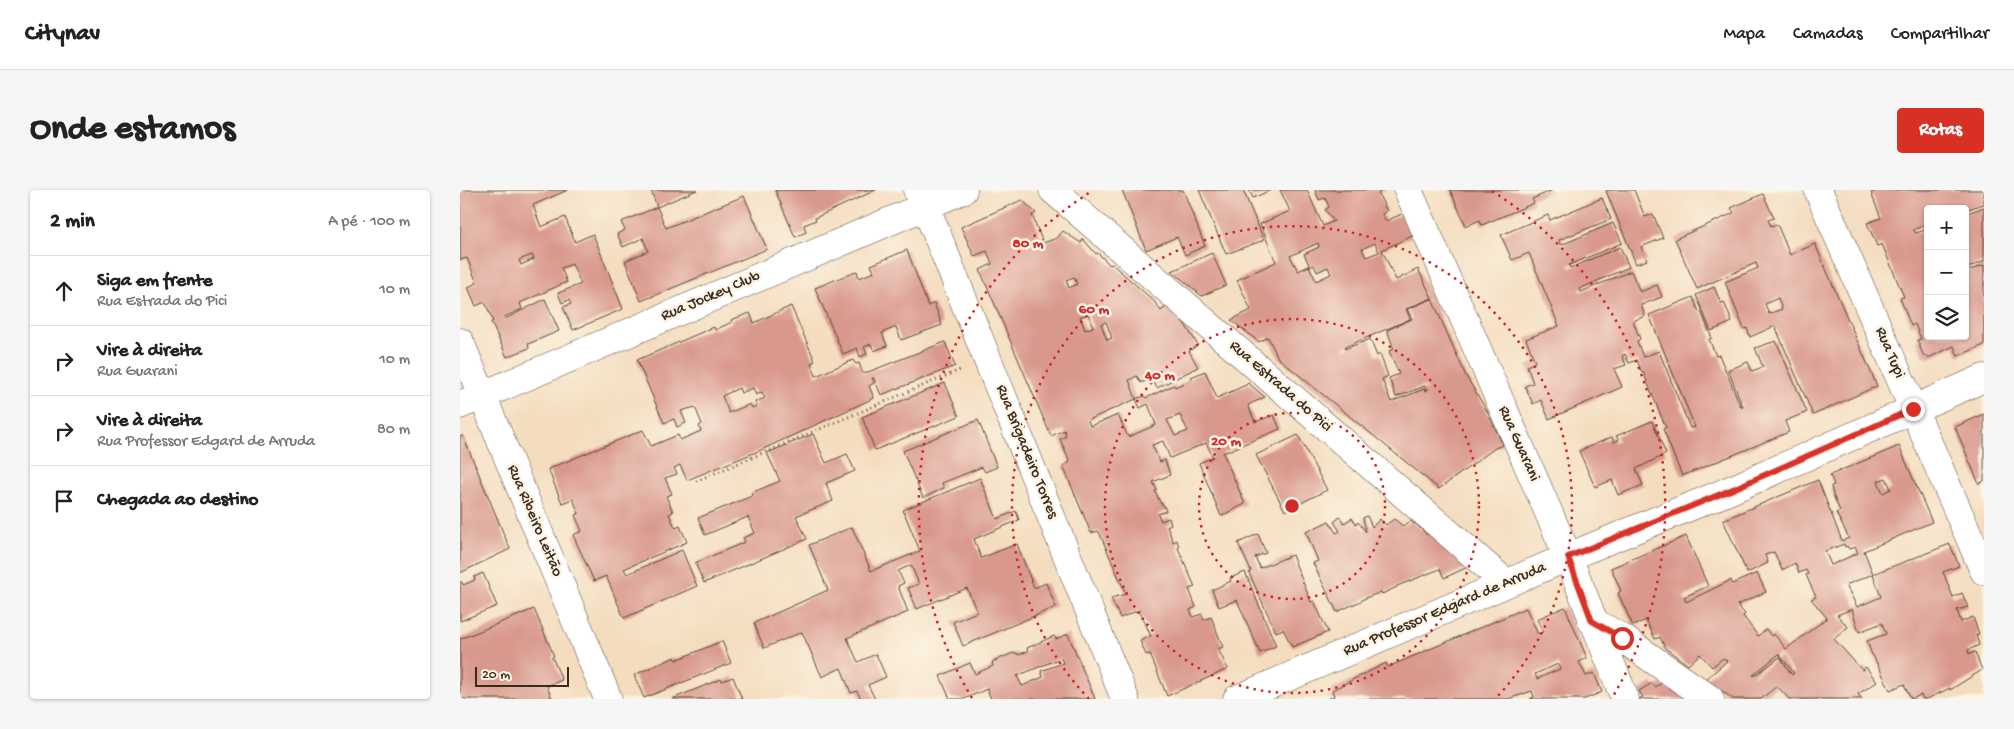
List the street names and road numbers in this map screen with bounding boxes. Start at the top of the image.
street label: Rua Jockey Club [659,267,764,326]
street label: Rua Tupi [1870,325,1908,381]
street label: Rua Estrada do Pici [1225,337,1335,437]
street label: Rua Brigadeiro Torres [990,382,1062,523]
street label: Rua Guarani [1493,403,1543,485]
street label: Rua Ribeiro Leitão [502,462,566,580]
street label: Rua Professor Edgard de Arruda [1341,558,1550,661]

